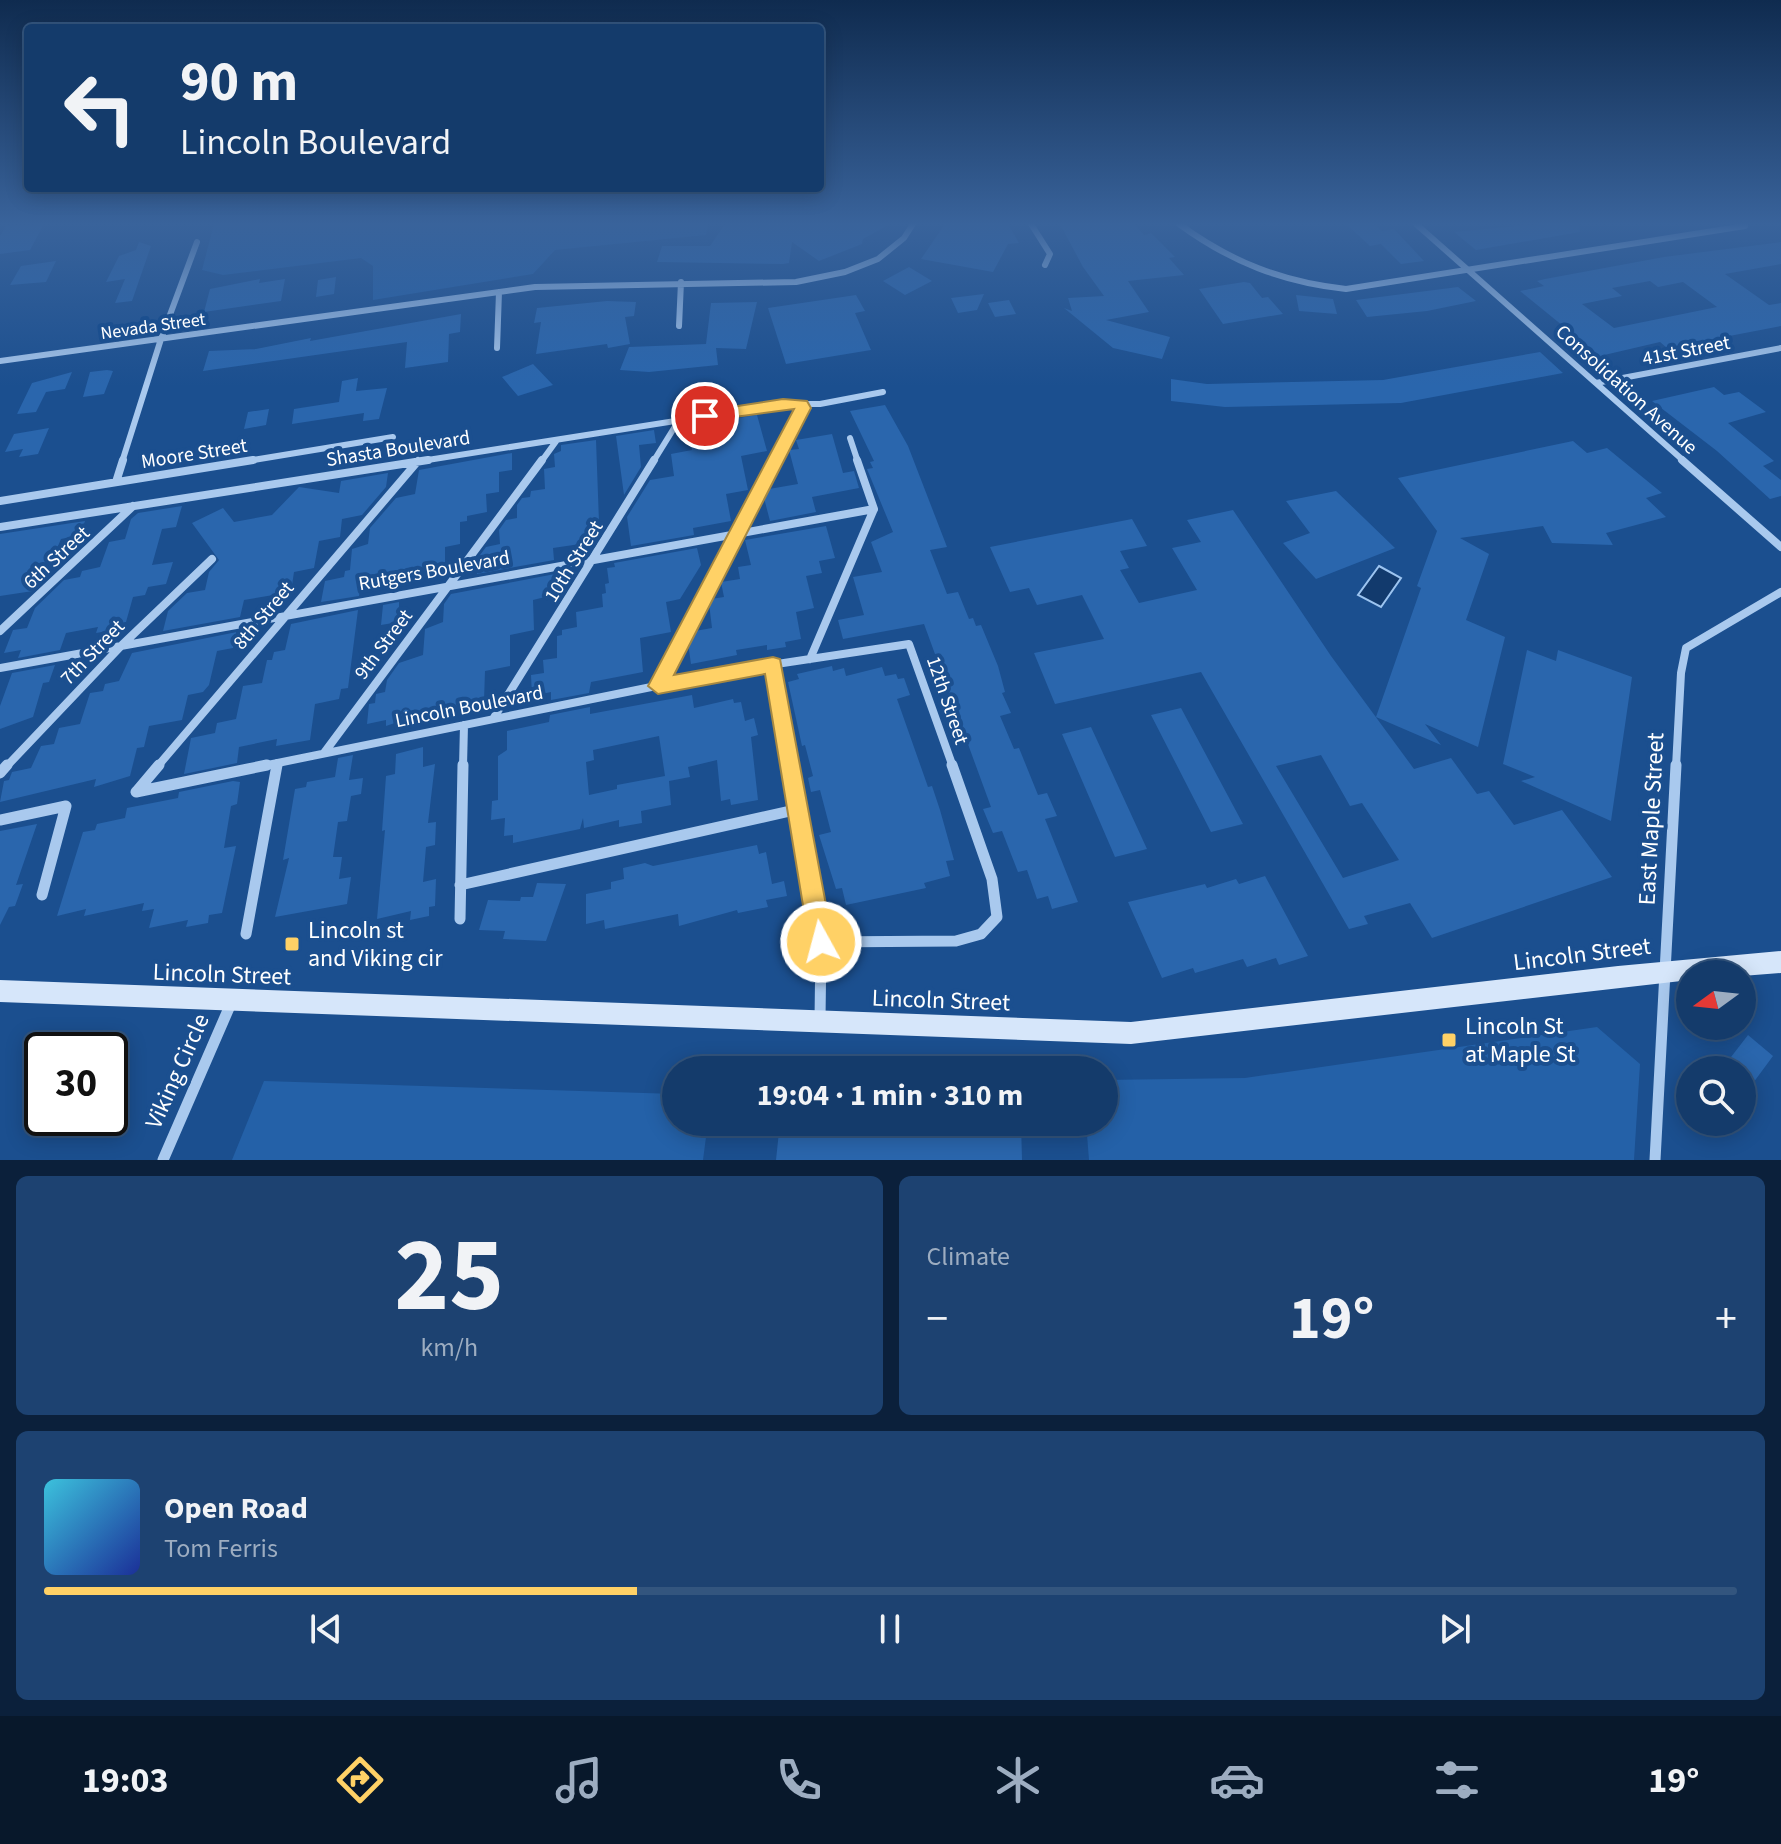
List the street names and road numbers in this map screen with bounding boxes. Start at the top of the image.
street label: Nevada Street [99,307,207,346]
street label: Consolidation Avenue [1549,318,1704,461]
street label: 41st Street [1640,329,1733,373]
street label: Shasta Boulevard [324,424,472,474]
street label: Moore Street [139,432,249,476]
street label: 10th Street [538,515,610,608]
street label: 6th Street [17,519,96,596]
street label: Rutgers Boulevard [356,544,512,598]
street label: 8th Street [227,575,301,656]
street label: 9th Street [348,603,420,686]
street label: 7th Street [54,613,131,692]
street label: 12th Street [919,652,975,748]
street label: Lincoln Boulevard [393,679,546,735]
street label: East Maple Street [1629,732,1674,906]
street label: Lincoln Street [1511,929,1653,980]
street label: Lincoln Street [152,955,292,994]
street label: Lincoln Street [871,981,1011,1020]
street label: Viking Circle [137,1008,218,1134]

